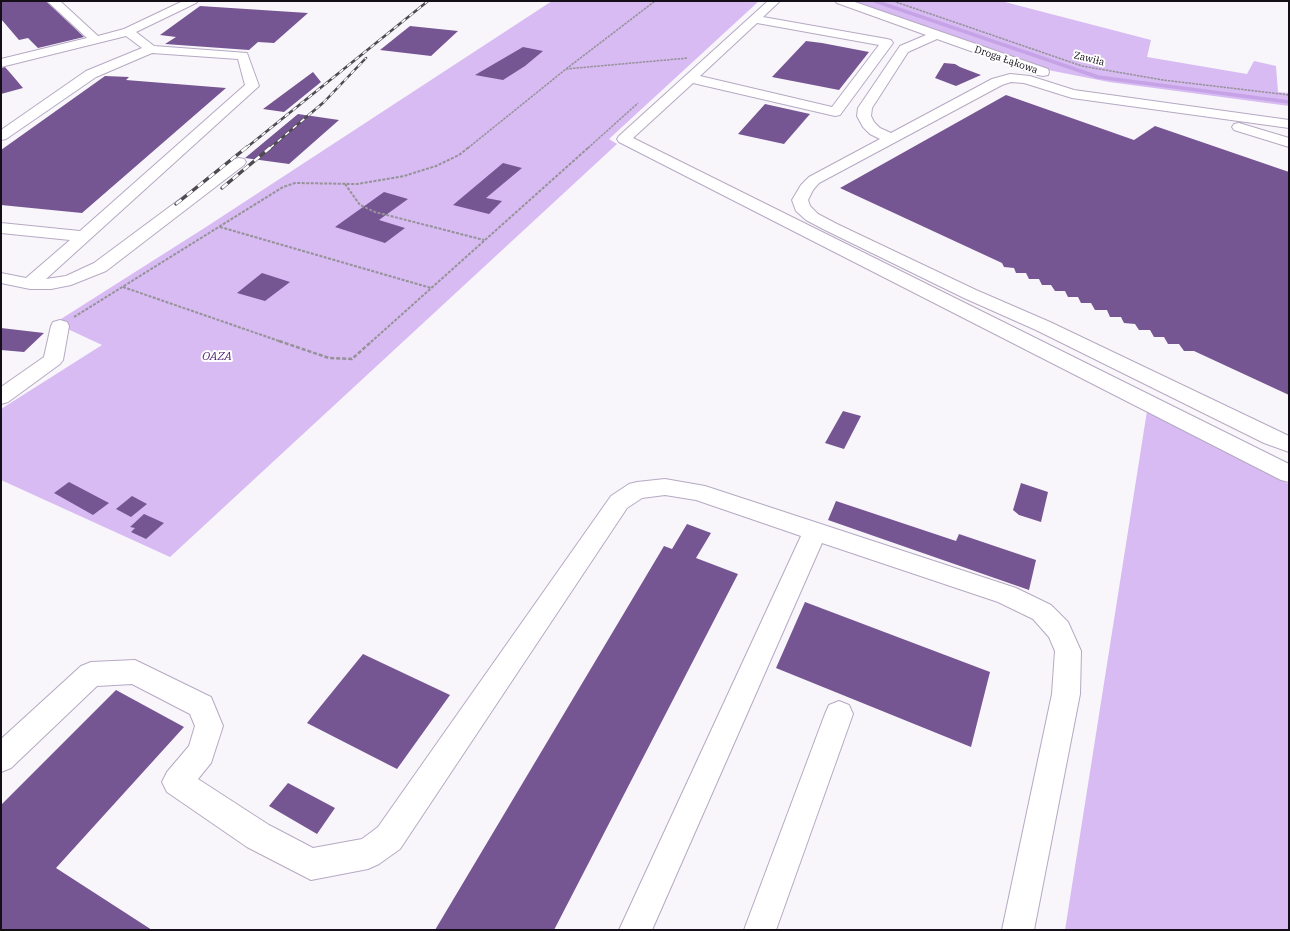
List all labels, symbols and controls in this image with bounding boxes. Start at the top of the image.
street label: Droga Łąkowa [973,44,1039,76]
street label: Zawiła [1072,49,1106,69]
park label: OAZA [202,350,232,364]

